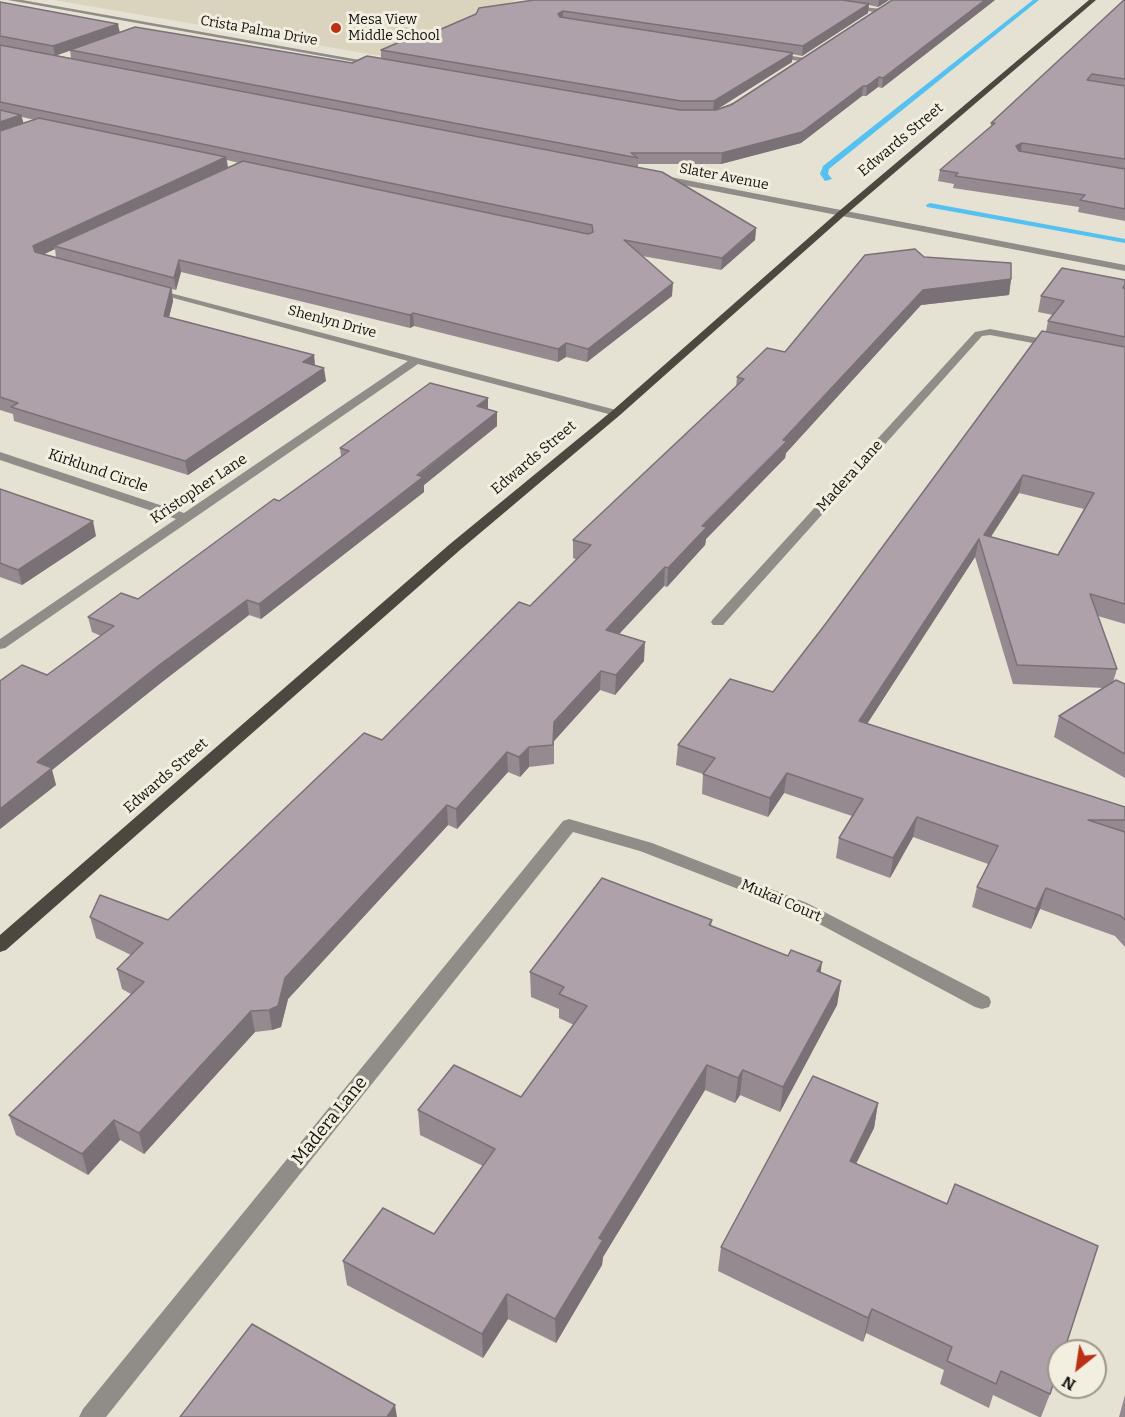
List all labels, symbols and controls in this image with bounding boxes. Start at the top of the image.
street label: Crista Palma Drive [199,12,319,50]
place label: Mesa View Middle School [348,12,440,44]
marker: Mesa View Middle School [329,21,343,35]
street label: Edwards Street [855,99,947,181]
street label: Slater Avenue [678,160,770,194]
street label: Shenlyn Drive [286,302,378,342]
street label: Edwards Street [488,417,580,499]
street label: Madera Lane [813,437,887,515]
street label: Kirklund Circle [46,445,150,497]
street label: Kristopher Lane [147,450,251,528]
street label: Edwards Street [120,735,212,817]
street label: Mukai Court [738,876,824,926]
street label: Madera Lane [288,1072,372,1170]
north arrow [1047,1339,1107,1399]
text: N [1059,1372,1079,1395]

